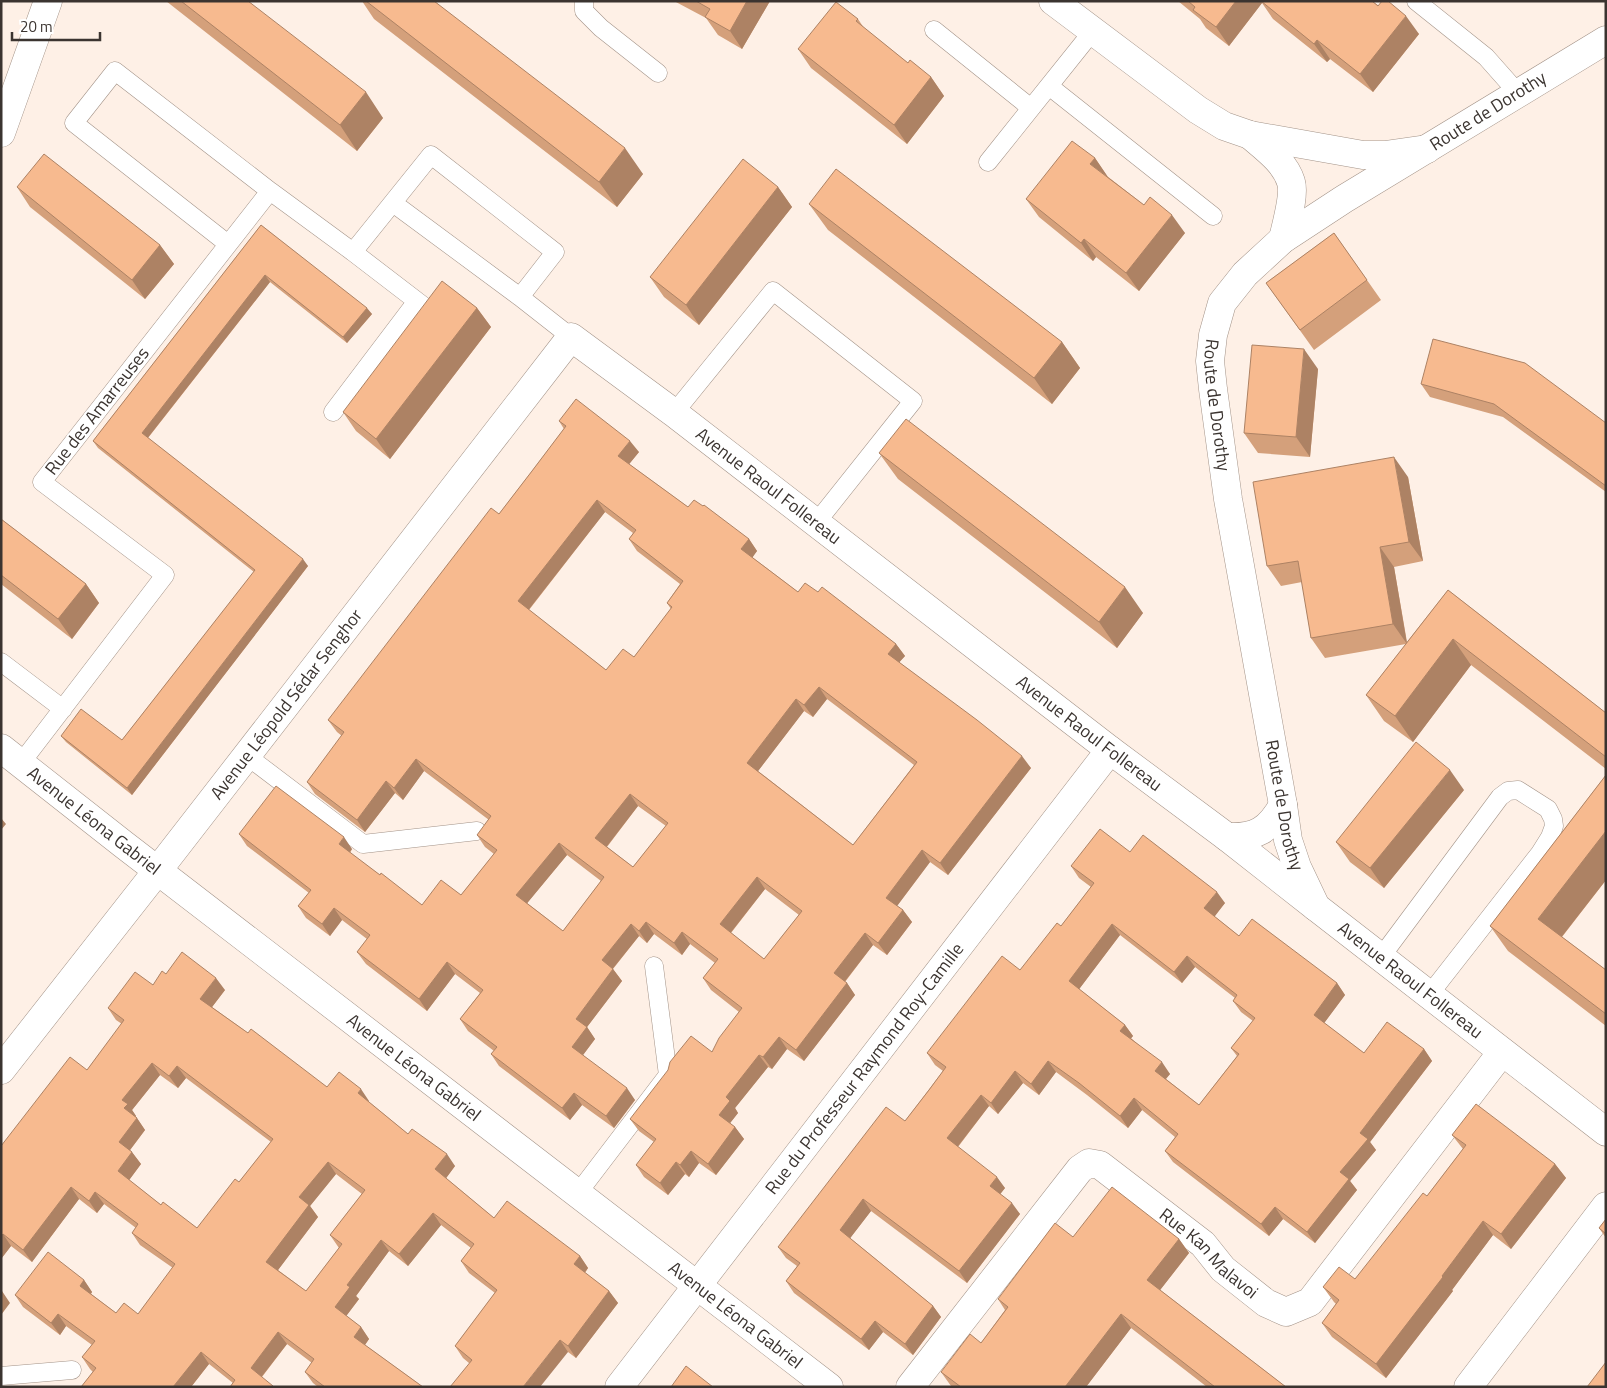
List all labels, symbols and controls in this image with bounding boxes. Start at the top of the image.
scale bar [12,10,100,42]
text: 20 m [20,15,53,38]
street label: Route de Dorothy [1424,64,1552,157]
street label: Route de Dorothy [1197,338,1238,473]
street label: Rue des Amarreuses [38,341,155,481]
street label: Avenue Raoul Follereau [690,421,847,551]
street label: Avenue Léopold Sédar Senghor [203,603,369,805]
street label: Avenue Raoul Follereau [1011,668,1168,798]
street label: Route de Dorothy [1258,737,1311,874]
street label: Avenue Léona Gabriel [22,760,167,881]
street label: Avenue Raoul Follereau [1332,915,1489,1045]
street label: Rue du Professeur Raymond Roy-Camille [758,937,970,1200]
street label: Avenue Léona Gabriel [341,1007,487,1128]
street label: Rue Kan Malavoi [1154,1201,1264,1305]
street label: Avenue Léona Gabriel [663,1254,809,1375]

